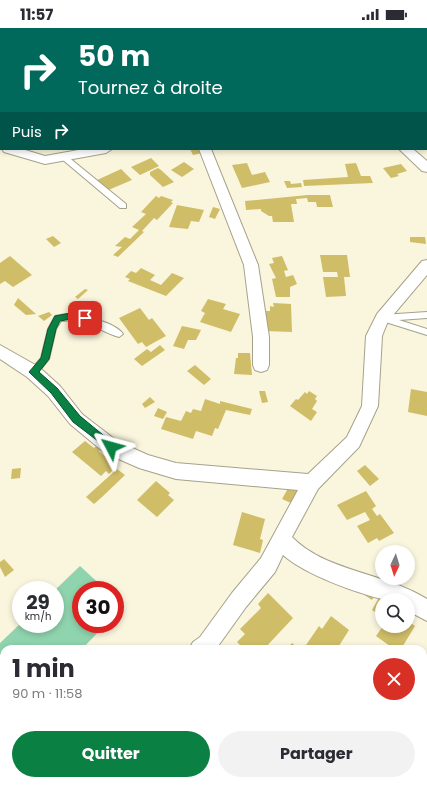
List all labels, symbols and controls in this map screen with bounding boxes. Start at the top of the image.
text: 11:57 [20,4,53,25]
text: 50 m [78,37,150,76]
icon: right [12,44,64,96]
text: Tournez à droite [78,75,223,100]
icon: right [50,120,72,142]
text: Puis [12,121,42,142]
pin [68,301,102,335]
icon: arrive [74,307,96,329]
position arrow [90,426,132,468]
north arrow [375,545,415,585]
map controls [375,545,415,633]
speed limit sign: 30 [72,581,124,633]
text: 29 [26,588,50,616]
button: search [375,593,415,633]
text: km/h [25,609,51,624]
text: 1 min [12,652,75,685]
button: close [373,658,415,700]
text: 90 m · 11:58 [12,684,82,703]
button: Quitter [12,731,210,777]
button: Partager [218,731,415,777]

